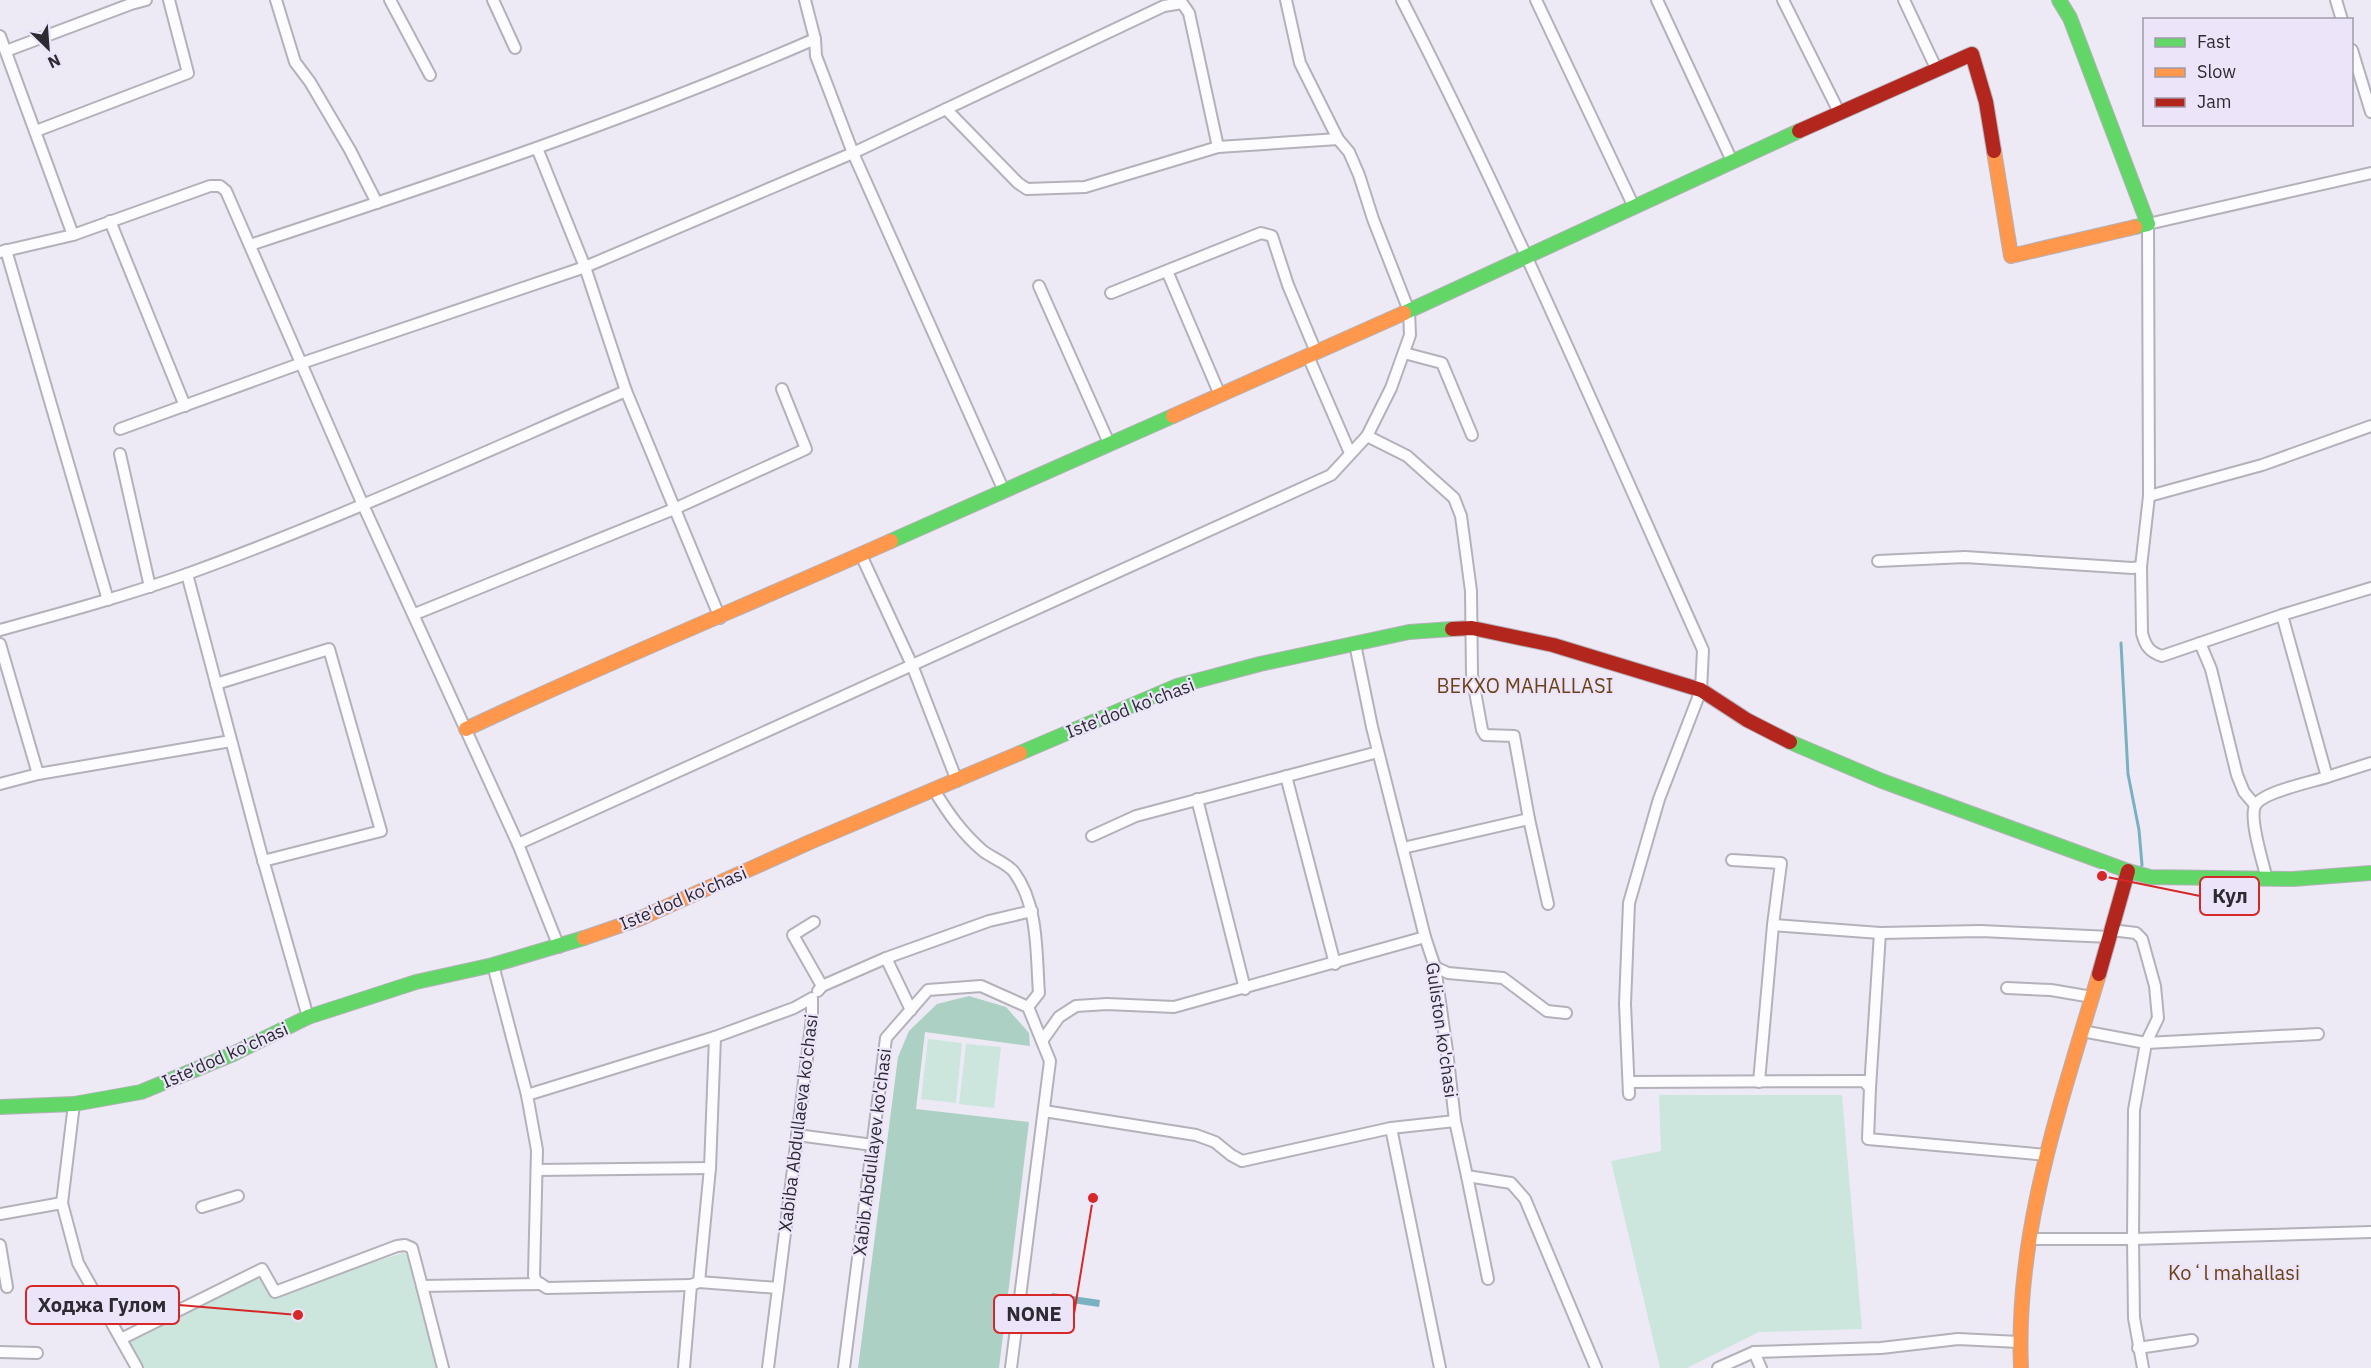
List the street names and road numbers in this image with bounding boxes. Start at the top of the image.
street label: Iste'dod ko'chasi [1062,673,1198,743]
street label: Iste'dod ko'chasi [616,861,750,935]
street label: Guliston ko'chasi [1421,961,1463,1099]
street label: Xabiba Abdullaeva ko'chasi [773,1013,823,1233]
street label: Iste'dod ko'chasi [158,1017,292,1093]
street label: Xabib Abdullayev ko'chasi [848,1047,896,1257]

